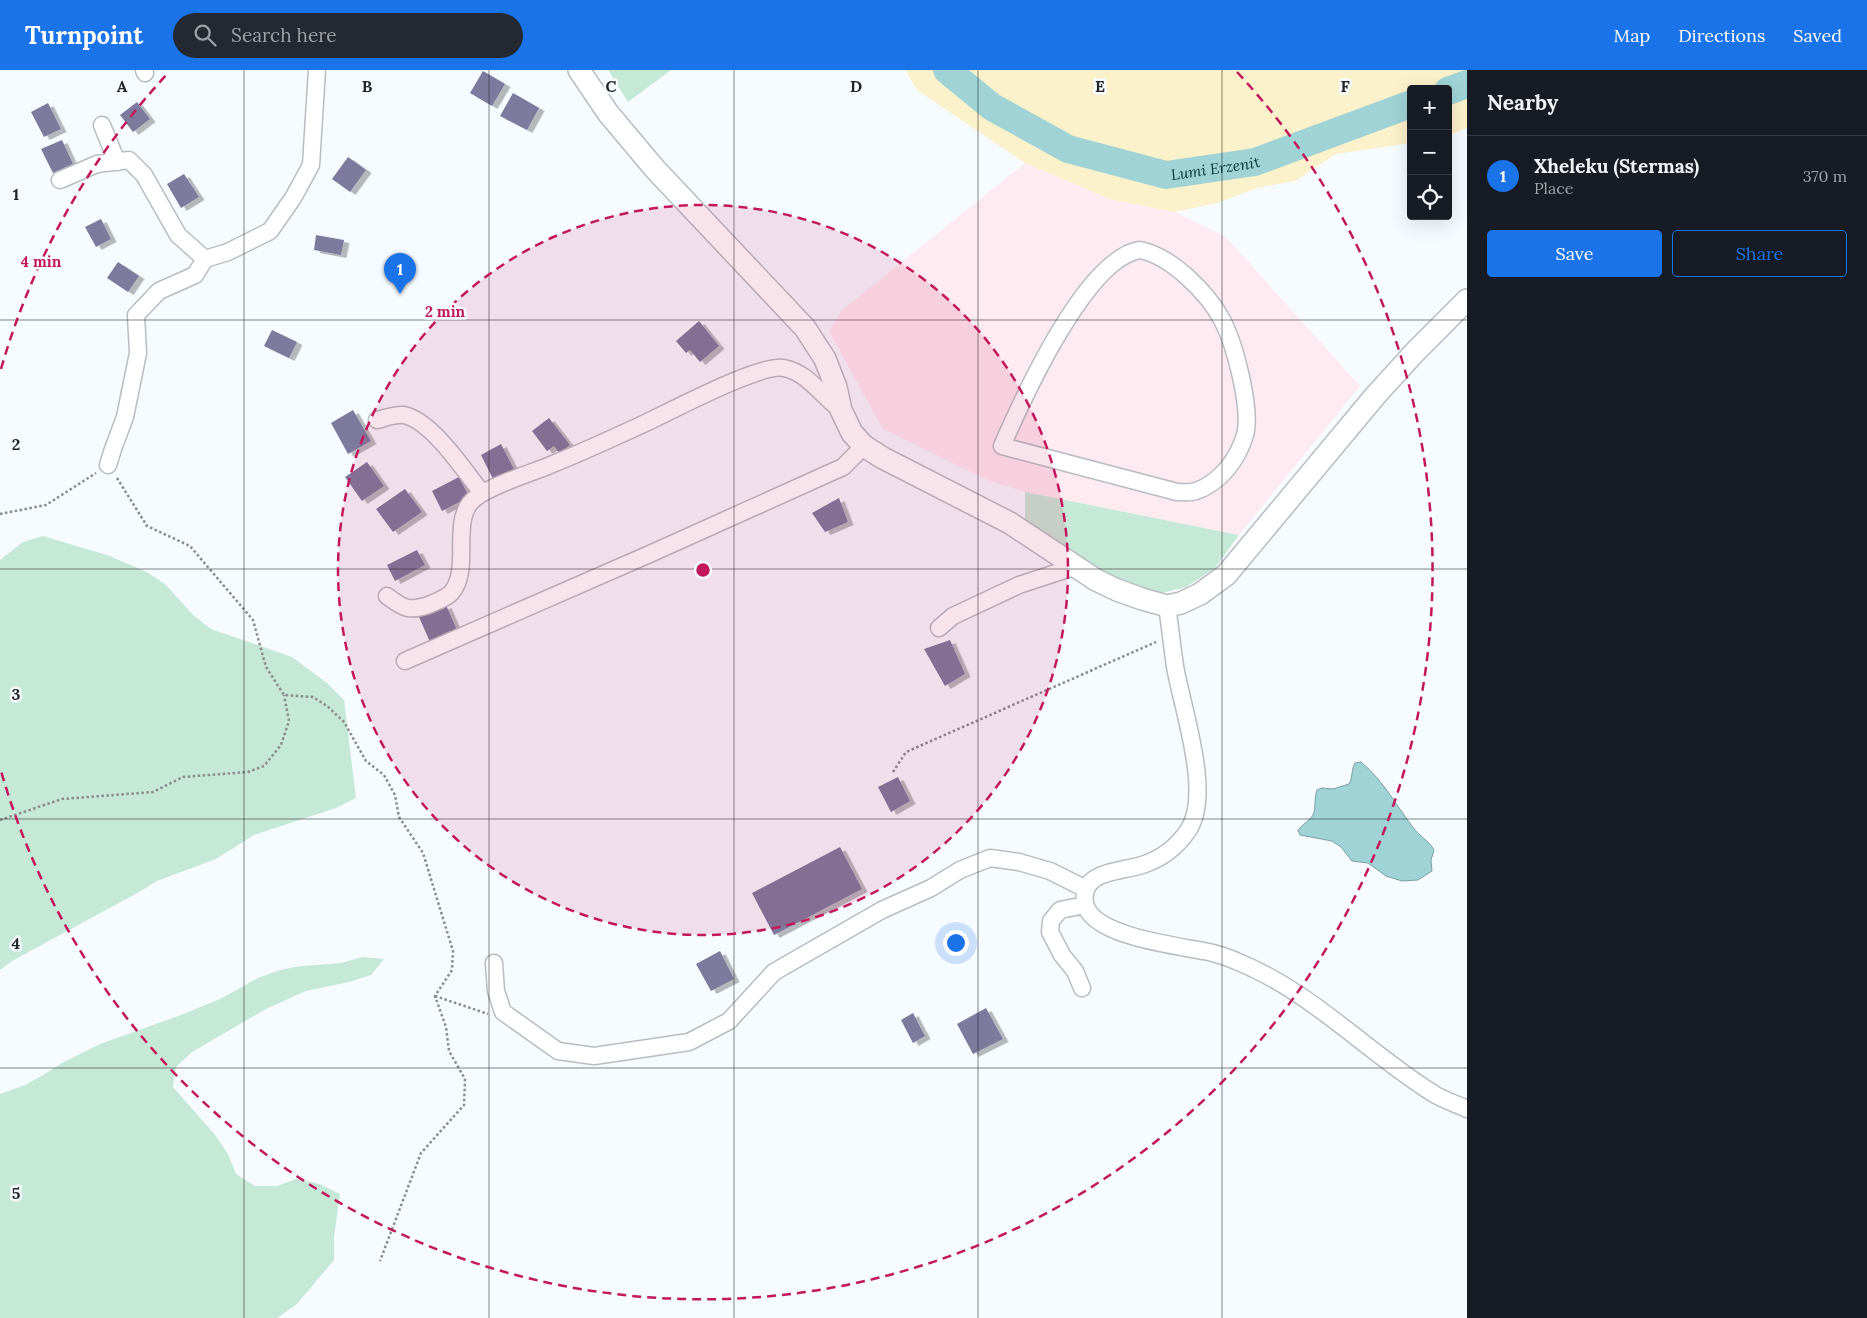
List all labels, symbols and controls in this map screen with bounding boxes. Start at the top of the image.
search box [173,13,523,58]
text: Turnpoint [25,20,143,51]
icon: search [191,21,219,49]
text: Search here [231,23,337,47]
text: Map [1614,24,1650,47]
text: Directions [1678,24,1765,47]
text: Saved [1793,24,1842,47]
text: A [117,76,128,96]
text: B [362,76,373,96]
text: C [605,76,617,96]
text: D [850,76,862,96]
text: E [1095,76,1105,96]
text: F [1340,76,1350,96]
map controls [1407,85,1452,220]
button: + [1407,85,1452,130]
text: Nearby [1487,89,1558,116]
button: − [1407,130,1452,175]
water label: Lumi Erzenit [1169,151,1263,184]
text: Xheleku (Stermas) [1534,154,1699,178]
text: 1 [1500,166,1506,186]
text: 370 m [1803,166,1847,186]
button: locate [1407,175,1452,220]
text: Place [1534,178,1573,198]
text: 1 [13,184,19,204]
button: Save [1487,230,1662,277]
button: Share [1672,230,1847,277]
text: 4 min [21,252,62,271]
pin: 1 [384,253,416,294]
text: 2 min [425,302,466,321]
text: 2 [12,434,20,454]
centre of rings [694,561,712,579]
text: 3 [12,684,21,704]
your location [943,930,969,956]
text: 4 [12,933,21,953]
text: 5 [12,1183,21,1203]

